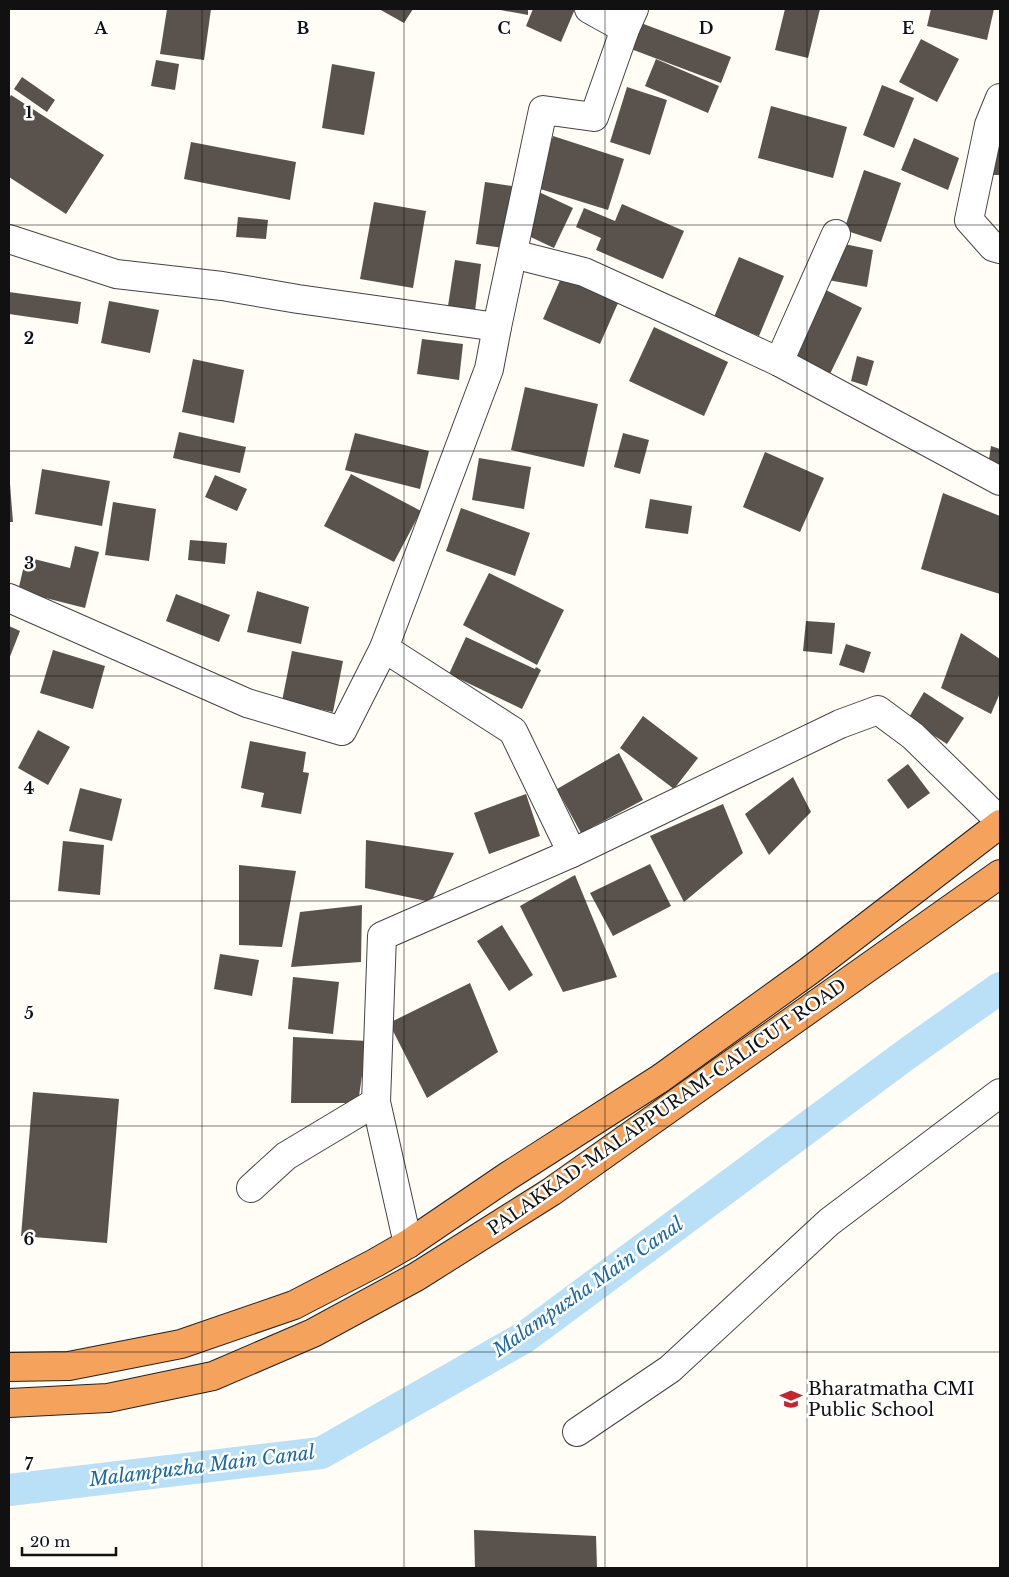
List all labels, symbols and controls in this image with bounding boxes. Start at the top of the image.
text: A [94,18,109,38]
text: B [297,18,310,38]
text: C [497,18,511,38]
text: D [699,18,713,38]
text: E [902,18,914,38]
text: 1 [26,102,33,122]
text: 2 [24,328,34,348]
text: 3 [24,553,34,573]
text: 4 [24,778,34,798]
street label: PALAKKAD-MALAPPURAM-CALICUT ROAD [484,974,850,1240]
text: 5 [24,1003,34,1023]
water label: Malampuzha Main Canal [488,1212,688,1362]
text: 6 [24,1229,35,1249]
place label: Bharatmatha CMI Public School [808,1378,974,1421]
school or university icon: Bharatmatha CMI Public School [778,1386,804,1412]
water label: Malampuzha Main Canal [87,1441,316,1491]
text: 7 [25,1454,34,1474]
scale bar [22,1524,116,1556]
text: 20 m [30,1532,70,1551]

